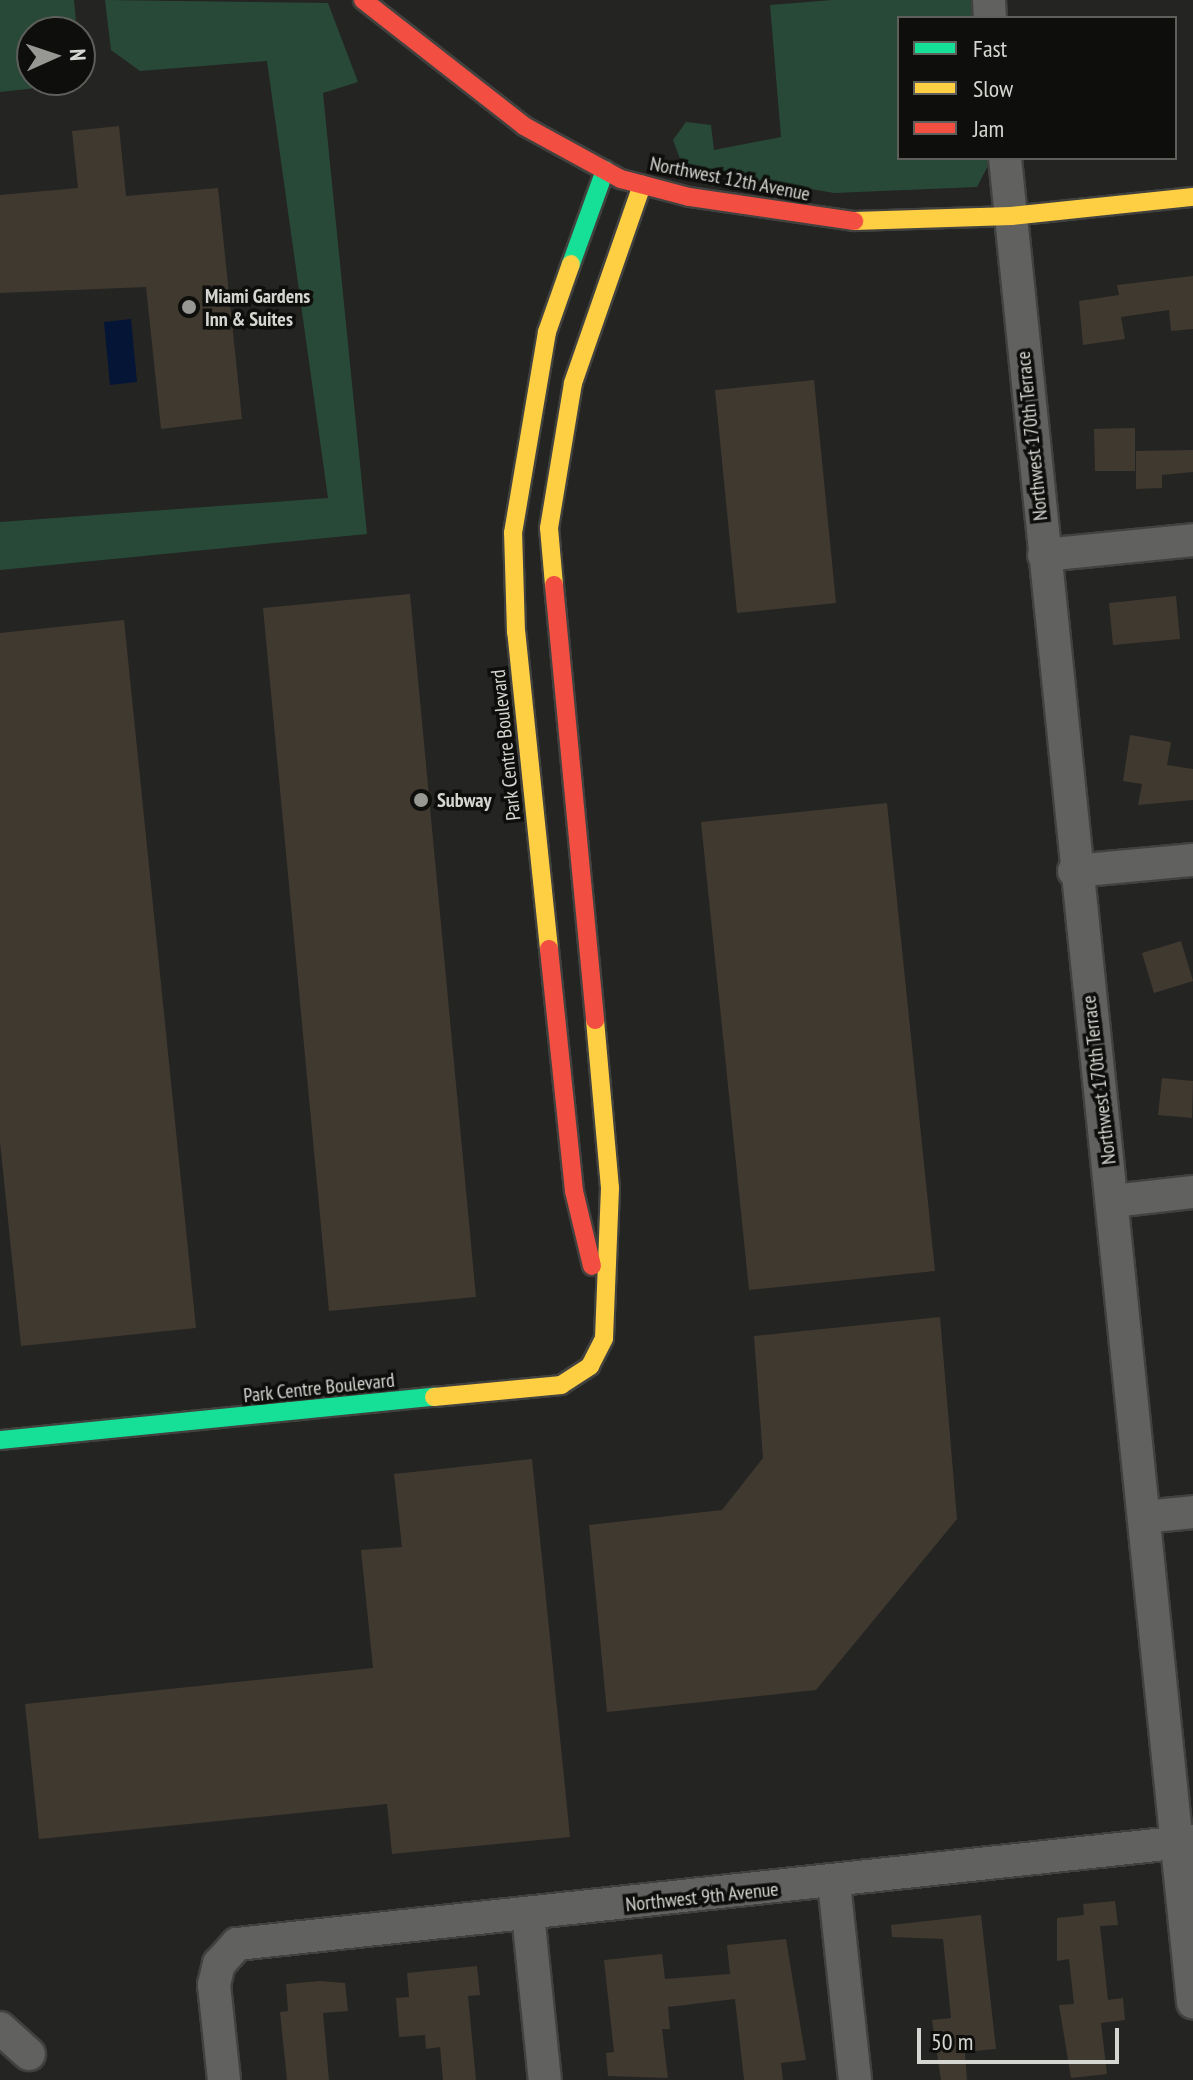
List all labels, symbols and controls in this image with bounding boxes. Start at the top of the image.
north arrow [16,16,96,96]
legend [897,16,1177,160]
text: Fast [973,33,1007,64]
text: N [64,48,92,62]
text: Slow [973,73,1013,104]
text: Jam [973,113,1004,144]
street label: Northwest 12th Avenue [648,152,812,206]
place label: Miami Gardens Inn & Suites [205,284,310,331]
marker: Miami Gardens Inn & Suites [180,298,198,316]
street label: Northwest 170th Terrace [1011,350,1053,522]
street label: Park Centre Boulevard [486,668,526,822]
place label: Subway [437,788,492,812]
marker: Subway [412,791,430,809]
street label: Northwest 170th Terrace [1077,994,1121,1166]
street label: Park Centre Boulevard [242,1368,396,1408]
street label: Northwest 9th Avenue [624,1877,780,1917]
scale bar [921,2012,1123,2062]
text: 50 m [931,2026,973,2057]

